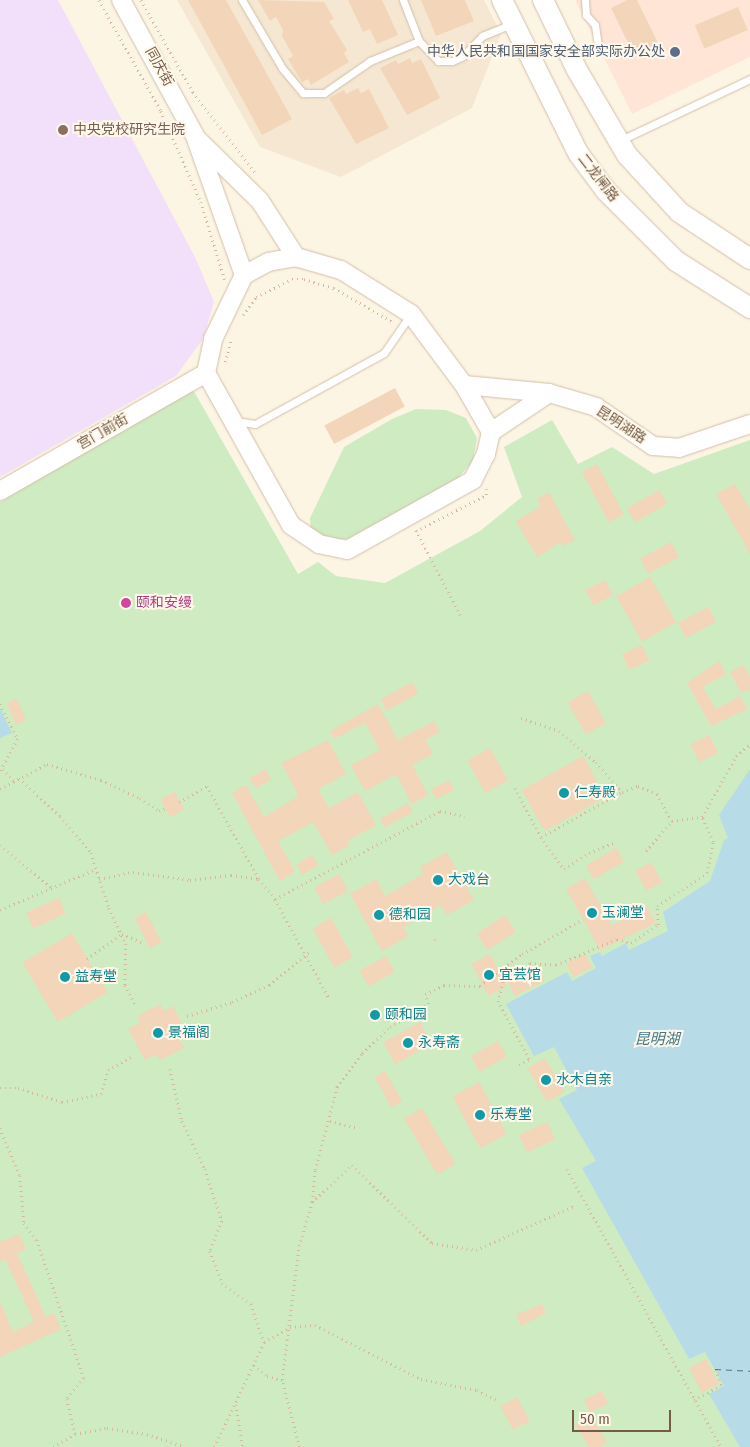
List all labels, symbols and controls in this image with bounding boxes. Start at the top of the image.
place label: 中华人民共和国国家安全部实际办公处 [427,44,665,60]
street label: 同庆街 [141,45,177,89]
marker: 中华人民共和国国家安全部实际办公处 [669,46,681,58]
place label: 中央党校研究生院 [73,122,185,138]
marker: 中央党校研究生院 [57,124,69,136]
street label: 二龙闸路 [574,151,622,205]
street label: 昆明湖路 [593,403,649,447]
street label: 宫门前街 [75,411,131,453]
place label: 颐和安缦 [136,595,192,611]
marker: 颐和安缦 [120,597,132,609]
place label: 仁寿殿 [574,785,616,801]
marker: 仁寿殿 [558,787,570,799]
place label: 大戏台 [448,872,490,888]
marker: 大戏台 [432,874,444,886]
place label: 玉澜堂 [602,905,644,921]
place label: 德和园 [389,907,431,923]
marker: 玉澜堂 [586,907,598,919]
marker: 德和园 [373,909,385,921]
place label: 宜芸馆 [499,967,541,983]
place label: 益寿堂 [75,969,117,985]
marker: 宜芸馆 [483,969,495,981]
marker: 益寿堂 [59,971,71,983]
place label: 颐和园 [385,1007,427,1023]
marker: 颐和园 [369,1009,381,1021]
place label: 景福阁 [168,1025,210,1041]
marker: 景福阁 [152,1027,164,1039]
water label: 昆明湖 [635,1031,679,1049]
place label: 永寿斋 [418,1035,460,1051]
marker: 永寿斋 [402,1037,414,1049]
place label: 水木自亲 [556,1072,612,1088]
marker: 水木自亲 [540,1074,552,1086]
place label: 乐寿堂 [490,1107,532,1123]
marker: 乐寿堂 [474,1109,486,1121]
scale bar [575,1400,674,1432]
text: 50 m [580,1410,610,1428]

